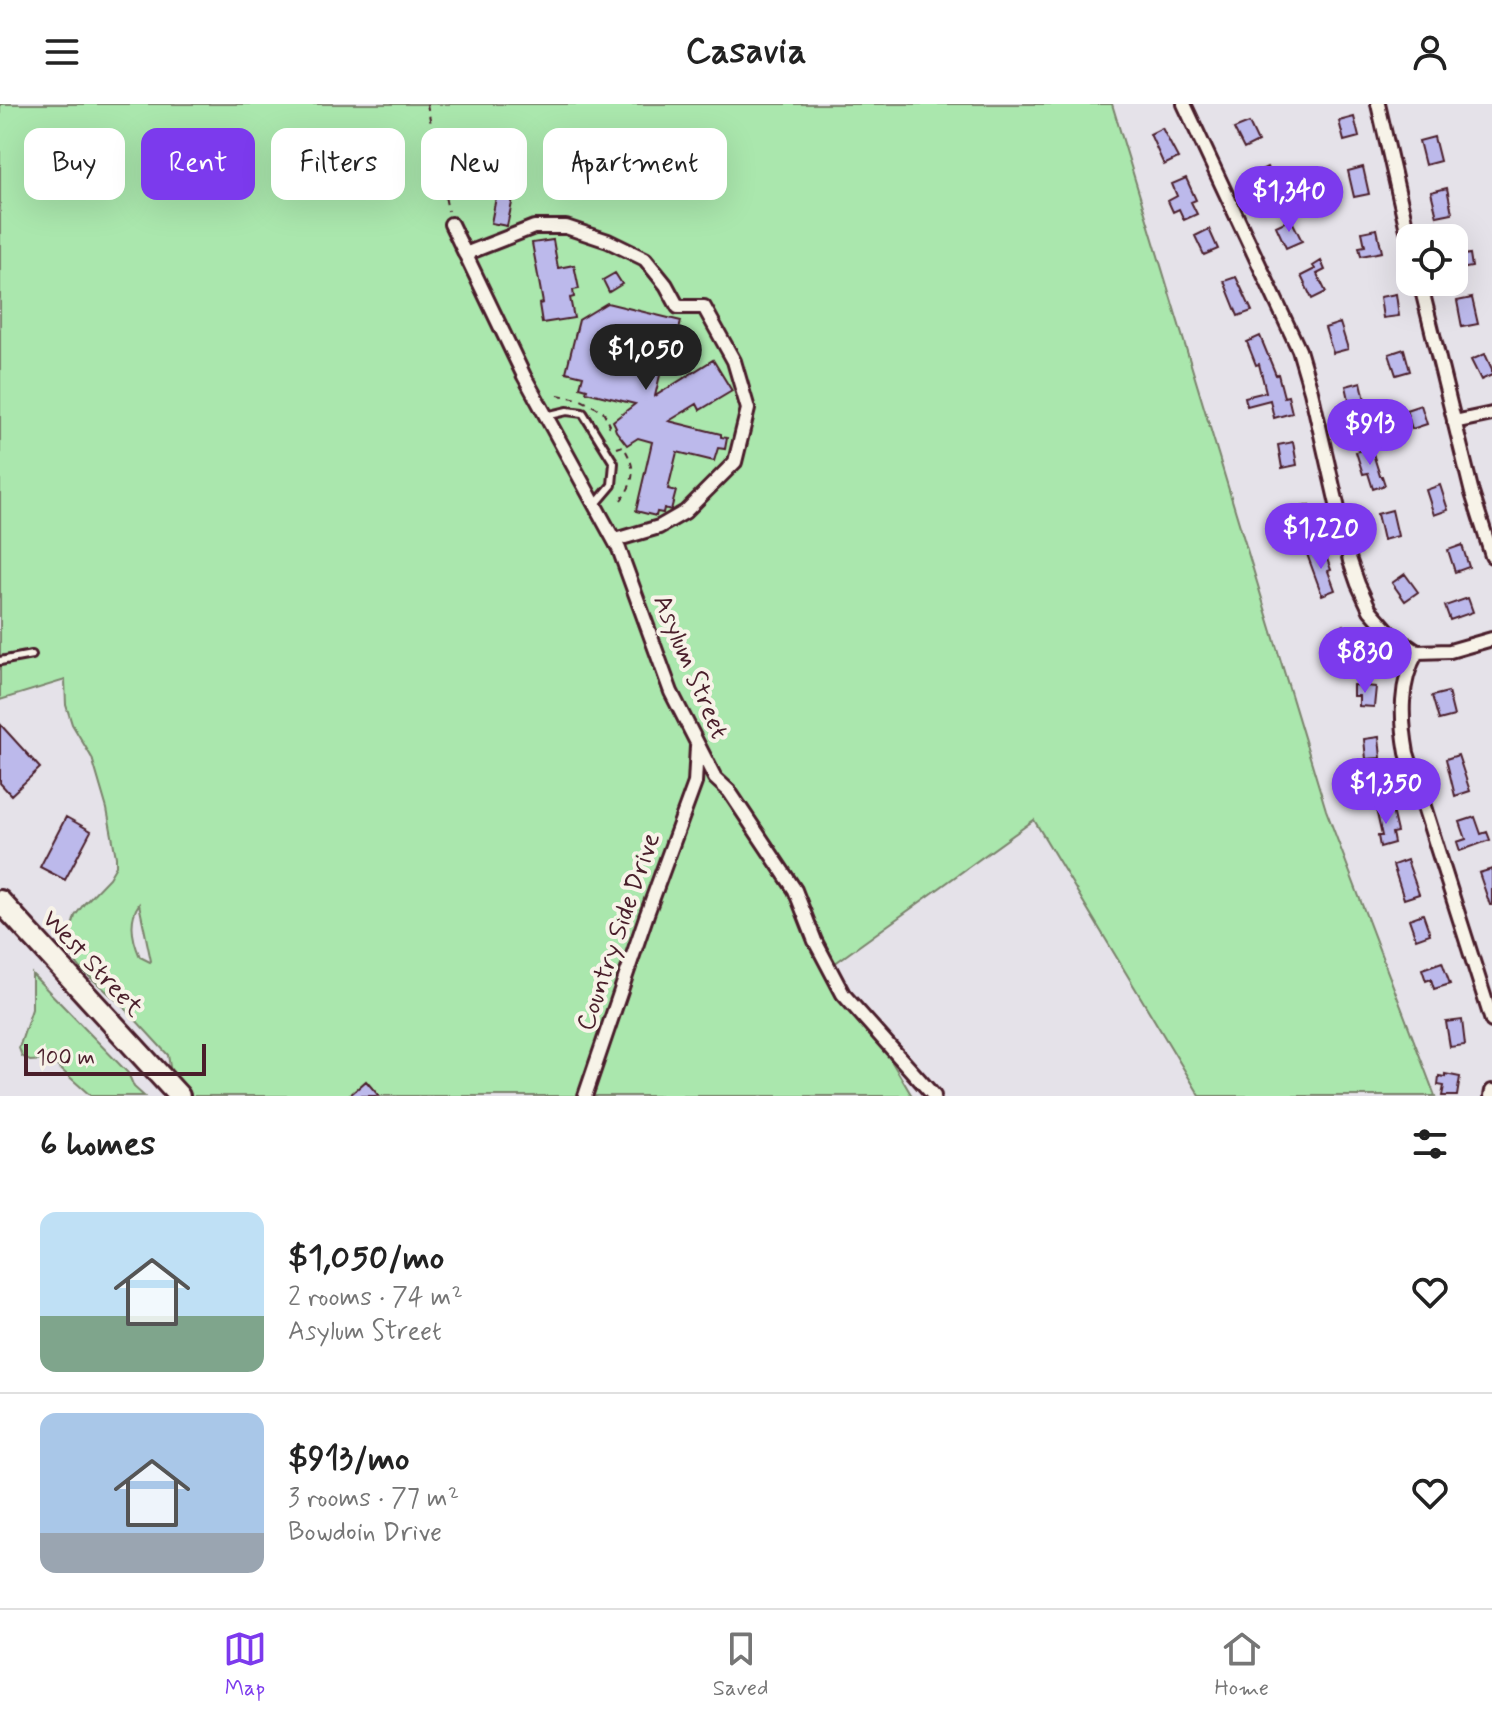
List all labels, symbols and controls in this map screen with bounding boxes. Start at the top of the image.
text: Casavia [685,29,807,76]
icon: menu [40,30,84,74]
icon: person [1408,30,1452,74]
chip: Buy [24,128,125,200]
chip: Rent [141,128,255,200]
chip: Filters [271,128,405,200]
chip: New [421,128,527,200]
chip: Apartment [543,128,727,200]
pin: $1,340 [1224,166,1354,234]
text: $1,340 [1252,175,1326,209]
map controls [1396,224,1468,296]
button: locate [1396,224,1468,296]
pin: $1,050 [581,324,711,392]
text: $1,050 [608,333,684,367]
pin: $913 [1323,399,1417,467]
text: $913 [1345,408,1395,442]
pin: $1,220 [1256,503,1386,571]
text: $1,220 [1283,512,1359,546]
street label: Asylum Street [644,590,736,744]
pin: $830 [1318,627,1412,695]
text: $830 [1337,636,1393,670]
pin: $1,350 [1321,758,1451,826]
text: $1,350 [1350,767,1422,801]
street label: Country Side Drive [569,828,669,1036]
street label: West Street [34,903,150,1025]
scale bar [24,1040,206,1076]
text: 100 m [36,1044,95,1072]
text: 6 homes [40,1122,155,1167]
icon: filters [1408,1122,1452,1166]
text: $1,050/mo [288,1236,444,1281]
icon: home [104,1244,200,1340]
icon: heart [1408,1270,1452,1314]
text: 2 rooms · 74 m² [288,1281,463,1315]
text: Asylum Street [288,1315,442,1349]
text: $913/mo [288,1437,410,1482]
icon: home [104,1445,200,1541]
icon: heart [1408,1471,1452,1515]
text: 3 rooms · 77 m² [288,1482,459,1516]
text: Bowdoin Drive [288,1516,442,1550]
tab: Map [223,1627,267,1703]
tab: Saved [713,1627,768,1703]
tab: Home [1214,1627,1269,1703]

